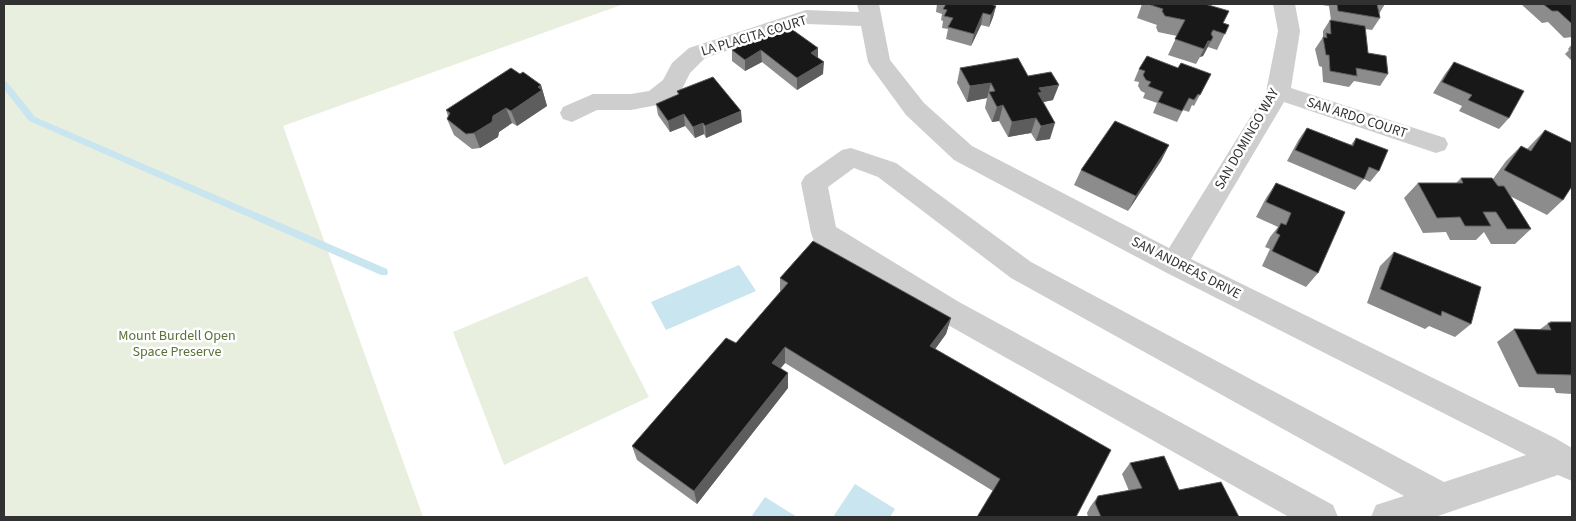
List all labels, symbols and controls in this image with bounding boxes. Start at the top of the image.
street label: LA PLACITA COURT [699,10,810,62]
street label: SAN DOMINGO WAY [1210,85,1284,193]
street label: SAN ARDO COURT [1304,92,1410,144]
street label: SAN ANDREAS DRIVE [1128,232,1244,304]
park label: Mount Burdell Open Space Preserve [118,326,236,362]

